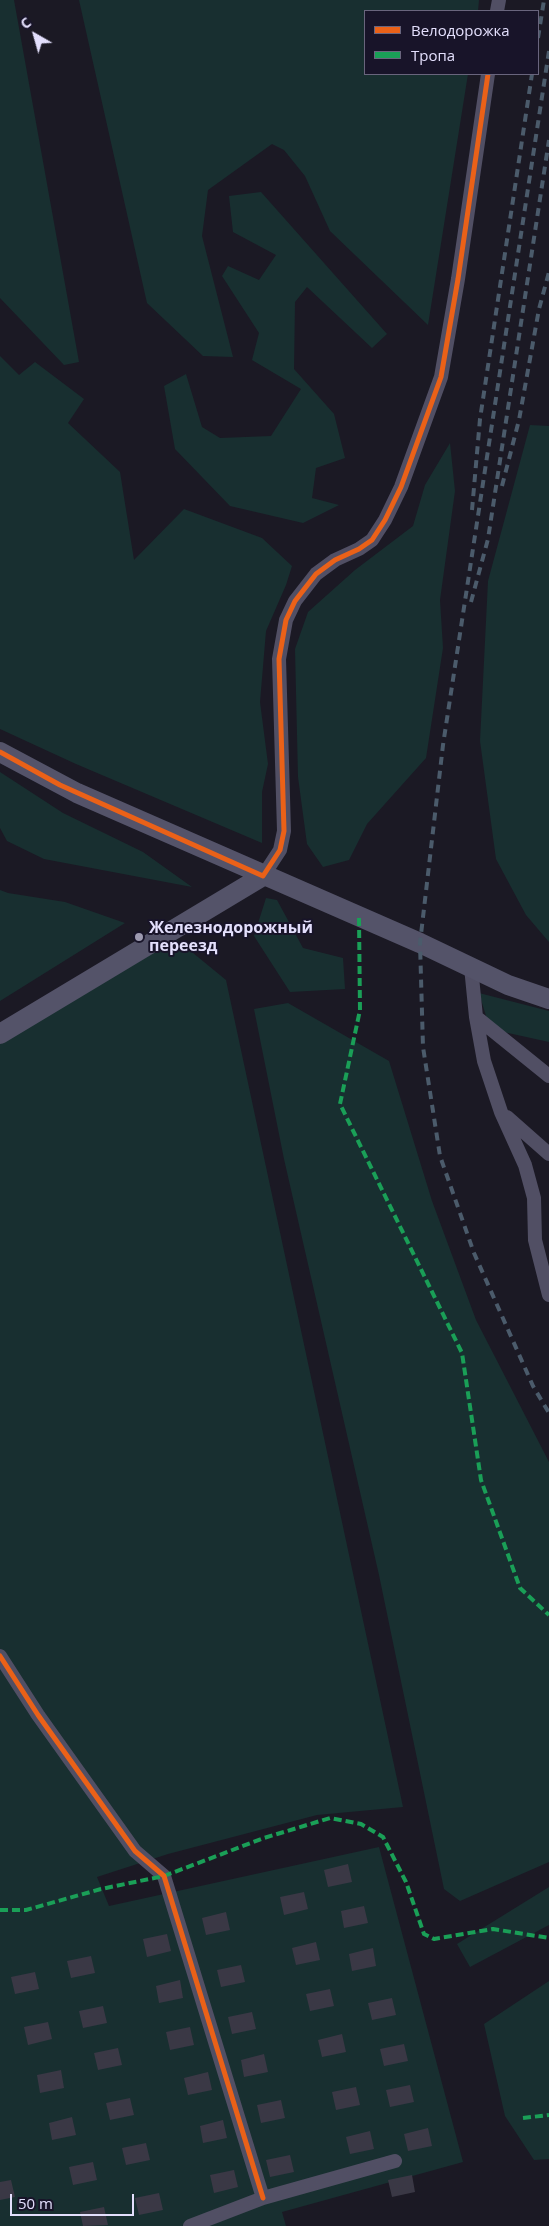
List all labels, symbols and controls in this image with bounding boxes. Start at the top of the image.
north arrow [10,10,60,60]
legend [364,10,539,75]
text: С [16,13,35,33]
text: Велодорожка [411,20,510,40]
text: Тропа [411,45,455,65]
place label: Железнодорожный переезд [149,918,313,956]
marker: Железнодорожный переезд [133,931,145,943]
scale bar [12,2184,136,2216]
text: 50 m [18,2193,53,2213]

